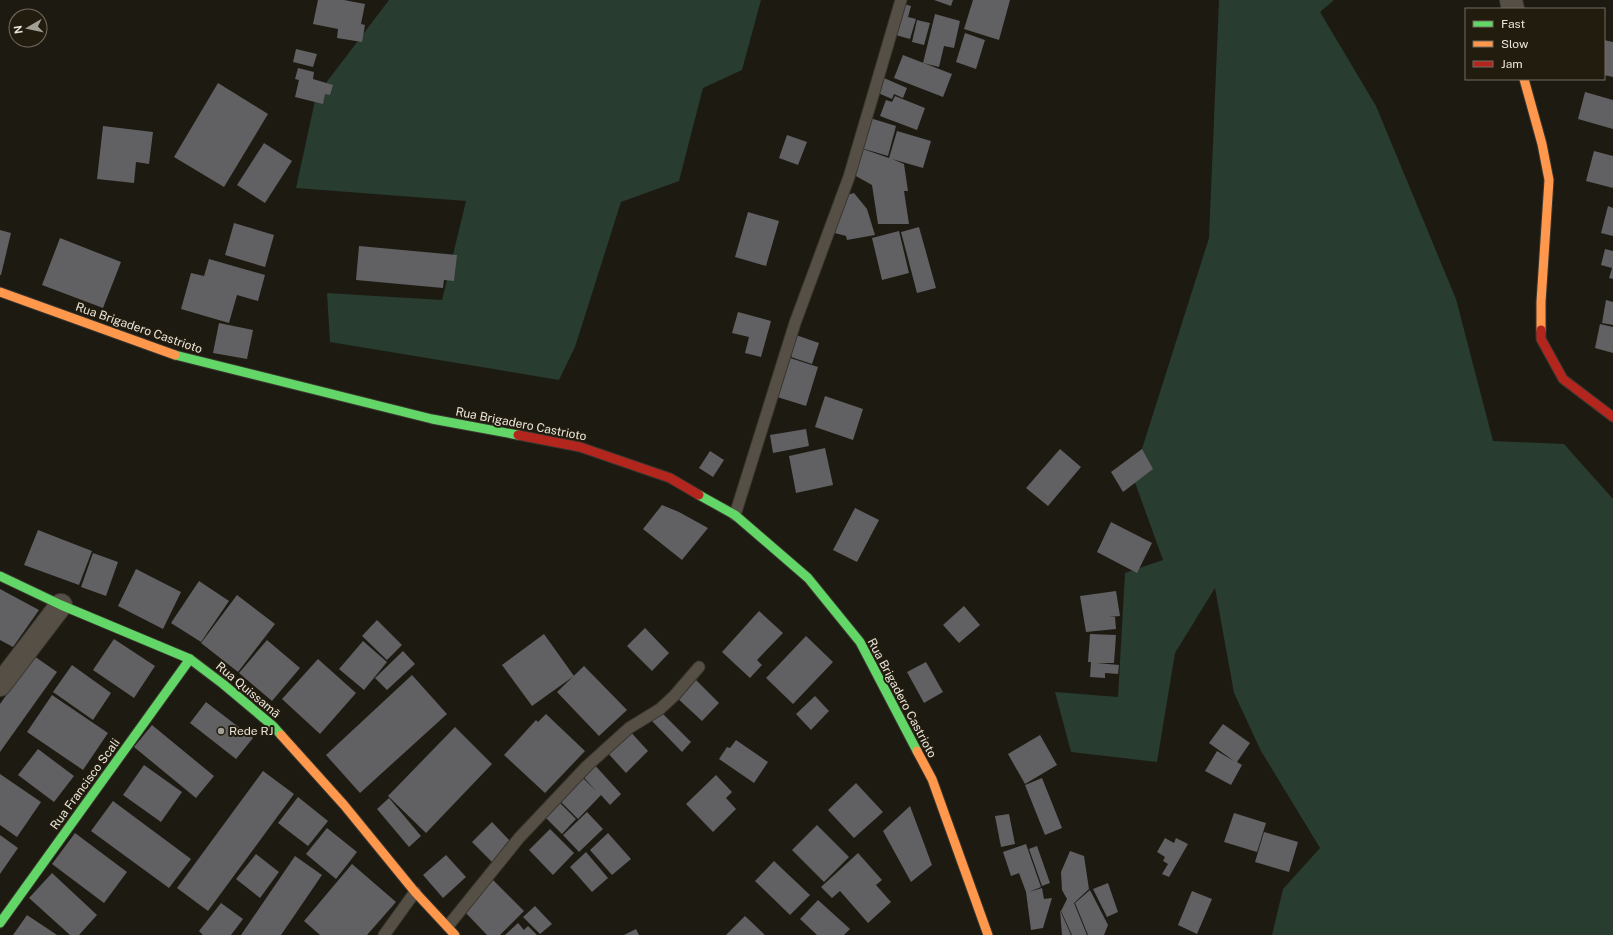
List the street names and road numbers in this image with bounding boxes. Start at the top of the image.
street label: Rua Brigadero Castrioto [74,300,204,356]
street label: Rua Brigadero Castrioto [454,404,588,444]
street label: Rua Brigadero Castrioto [865,636,940,760]
street label: Rua Quissamã [213,659,283,721]
street label: Rua Francisco Scali [47,736,123,832]

